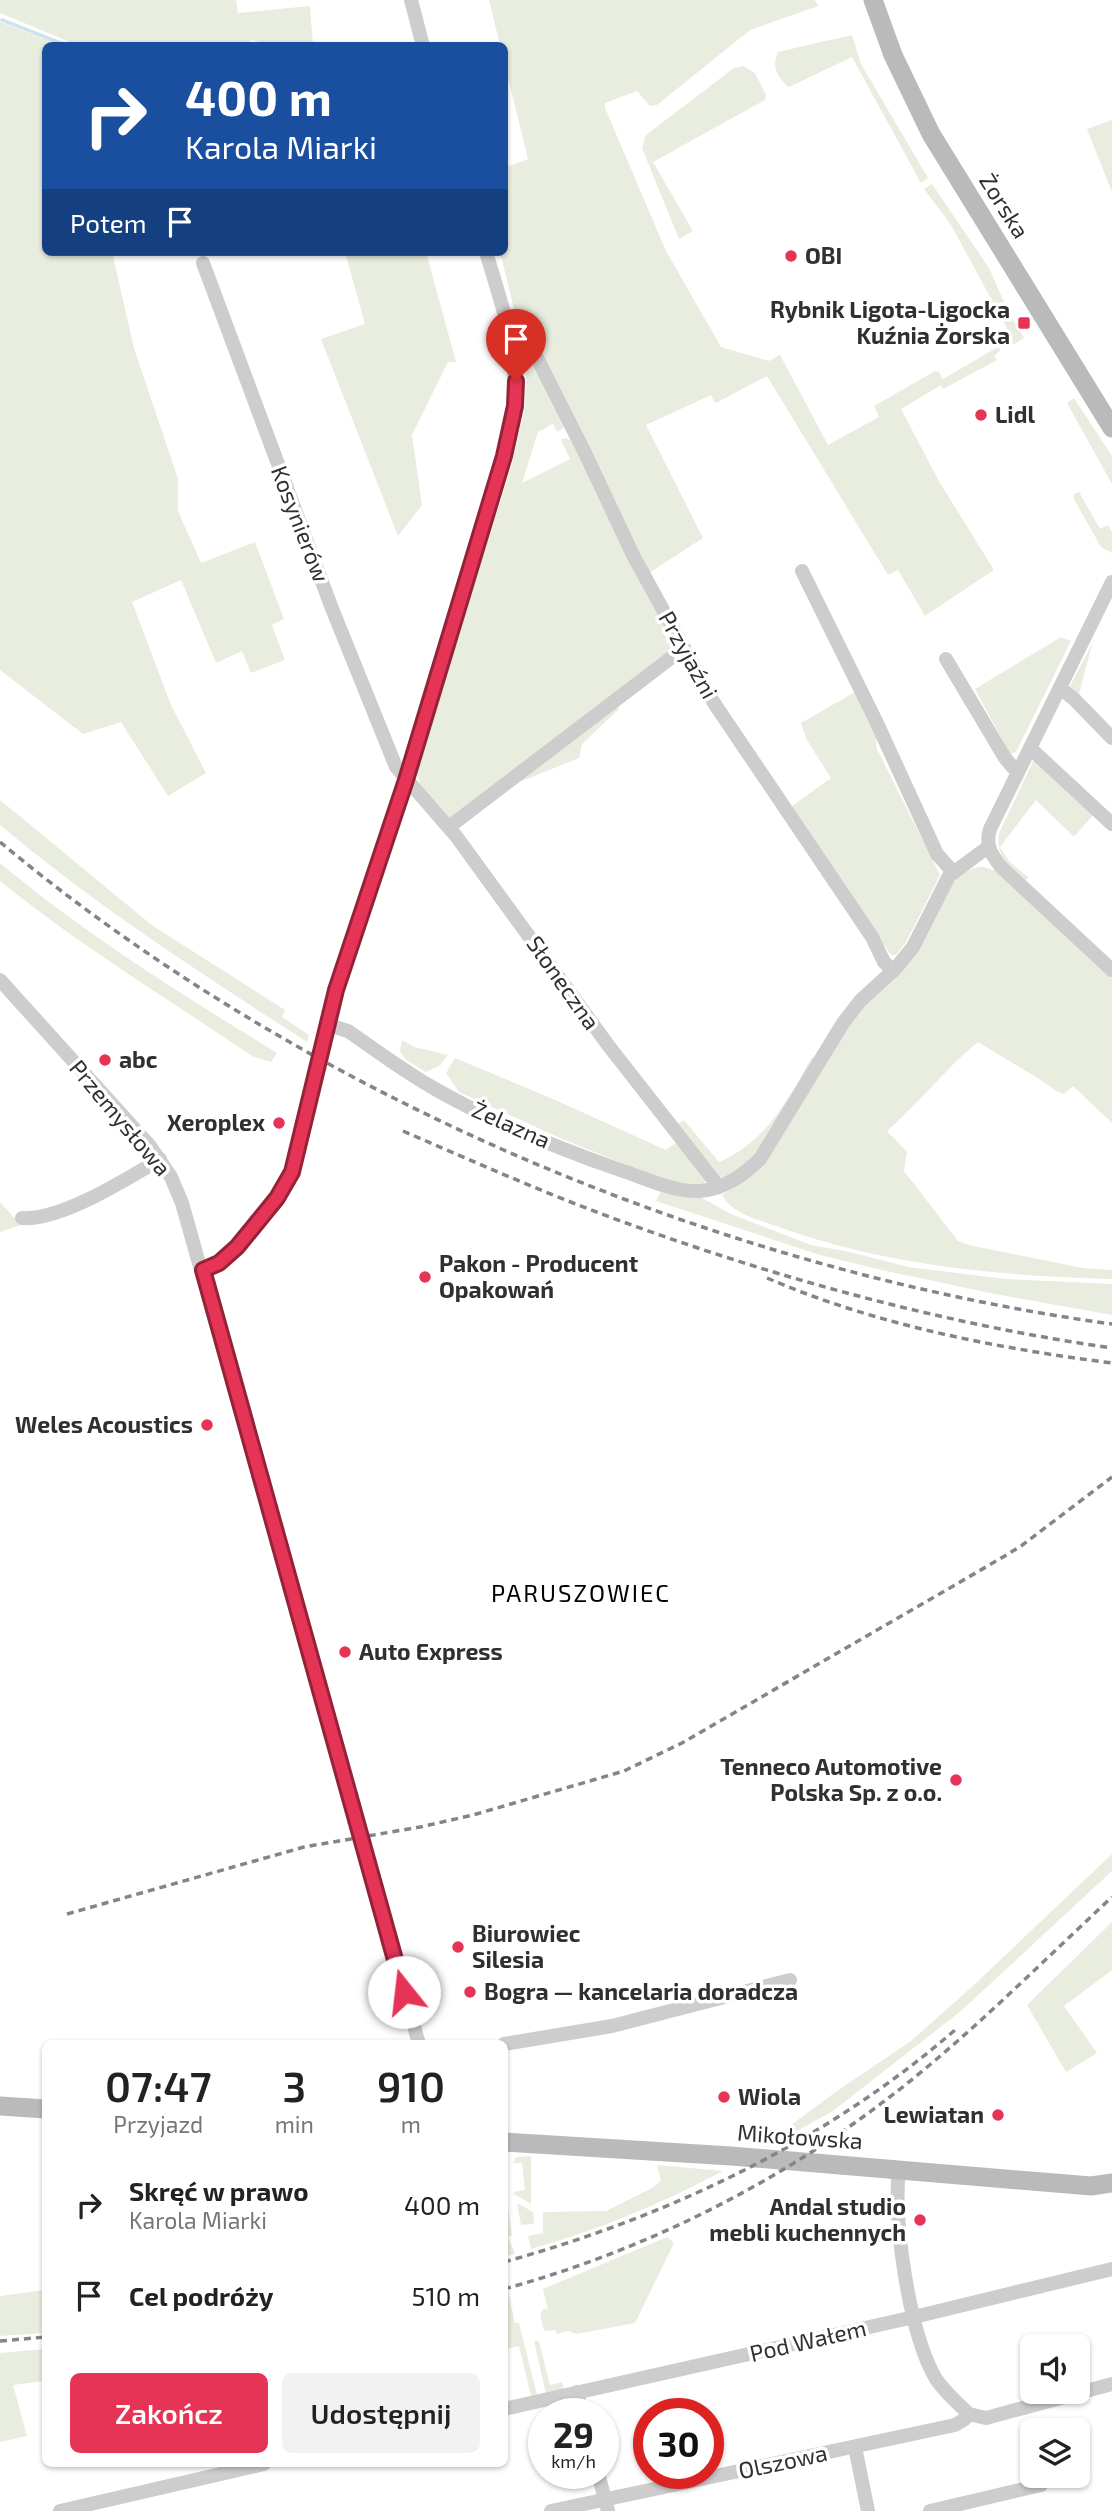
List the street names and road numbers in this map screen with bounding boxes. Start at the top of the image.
street label: Żorska [974,168,1036,243]
street label: Kosynierów [266,461,336,586]
street label: Przyjaźni [653,606,724,703]
street label: Słoneczna [521,930,606,1035]
street label: Przemysłowa [64,1054,177,1181]
street label: Żelazna [468,1095,555,1154]
street label: Mikołowska [736,2118,864,2154]
street label: Pod Wałem [747,2313,869,2367]
street label: Olszowa [736,2438,830,2484]

